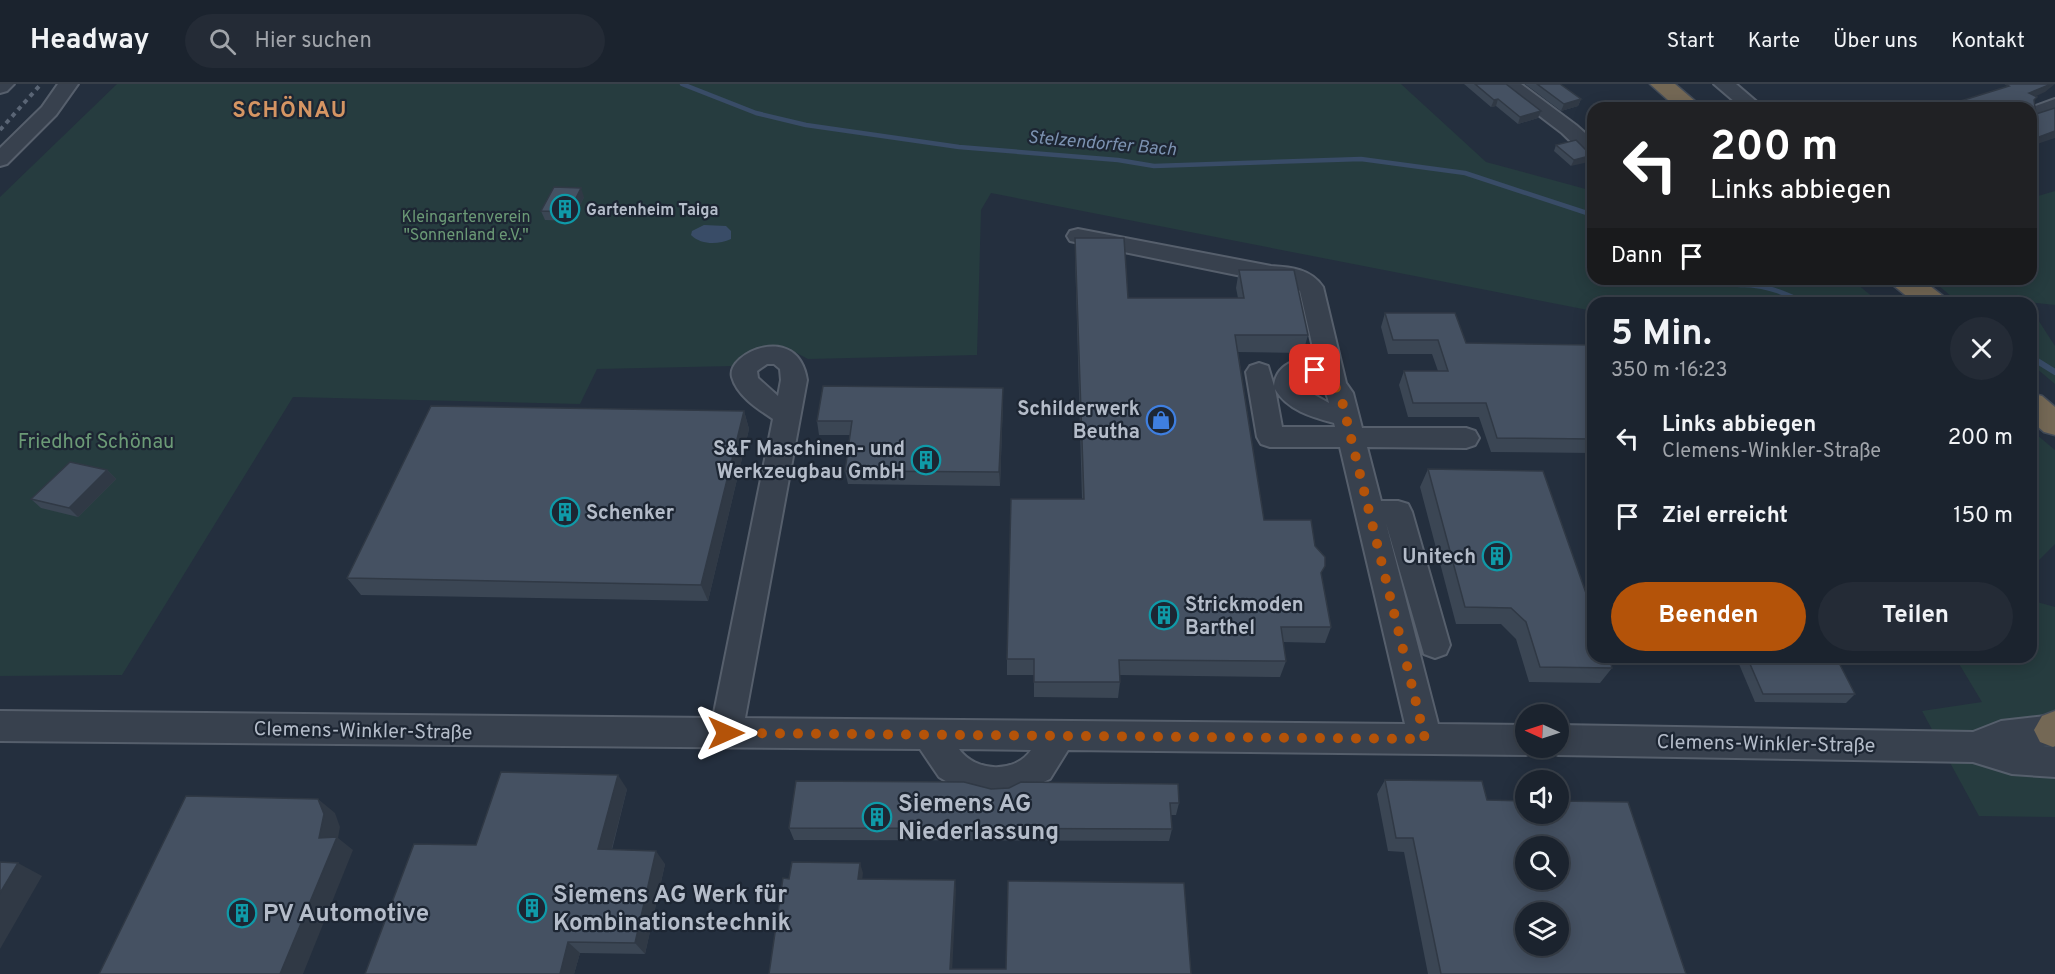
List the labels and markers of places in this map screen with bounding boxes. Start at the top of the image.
building icon: Gartenheim Taiga [549,193,581,225]
place label: Gartenheim Taiga [586,201,719,221]
pin [1289,344,1340,395]
place label: Schilderwerk Beutha [1017,397,1140,446]
shop icon: Schilderwerk Beutha [1145,404,1177,436]
place label: S&F Maschinen- und Werkzeugbau GmbH [713,437,905,486]
building icon: S&F Maschinen- und Werkzeugbau GmbH [910,444,942,476]
building icon: Schenker [549,496,581,528]
place label: Schenker [586,501,675,527]
building icon: Unitech [1481,540,1513,572]
place label: Unitech [1402,545,1476,571]
place label: Strickmoden Barthel [1185,593,1304,642]
building icon: Strickmoden Barthel [1148,599,1180,631]
place label: Siemens AG Niederlassung [898,790,1059,848]
building icon: Siemens AG Niederlassung [861,801,893,833]
place label: Siemens AG Werk für Kombinationstechnik [553,881,791,939]
building icon: Siemens AG Werk für Kombinationstechnik [516,892,548,924]
building icon: PV Automotive [226,897,258,929]
place label: PV Automotive [263,900,429,930]

